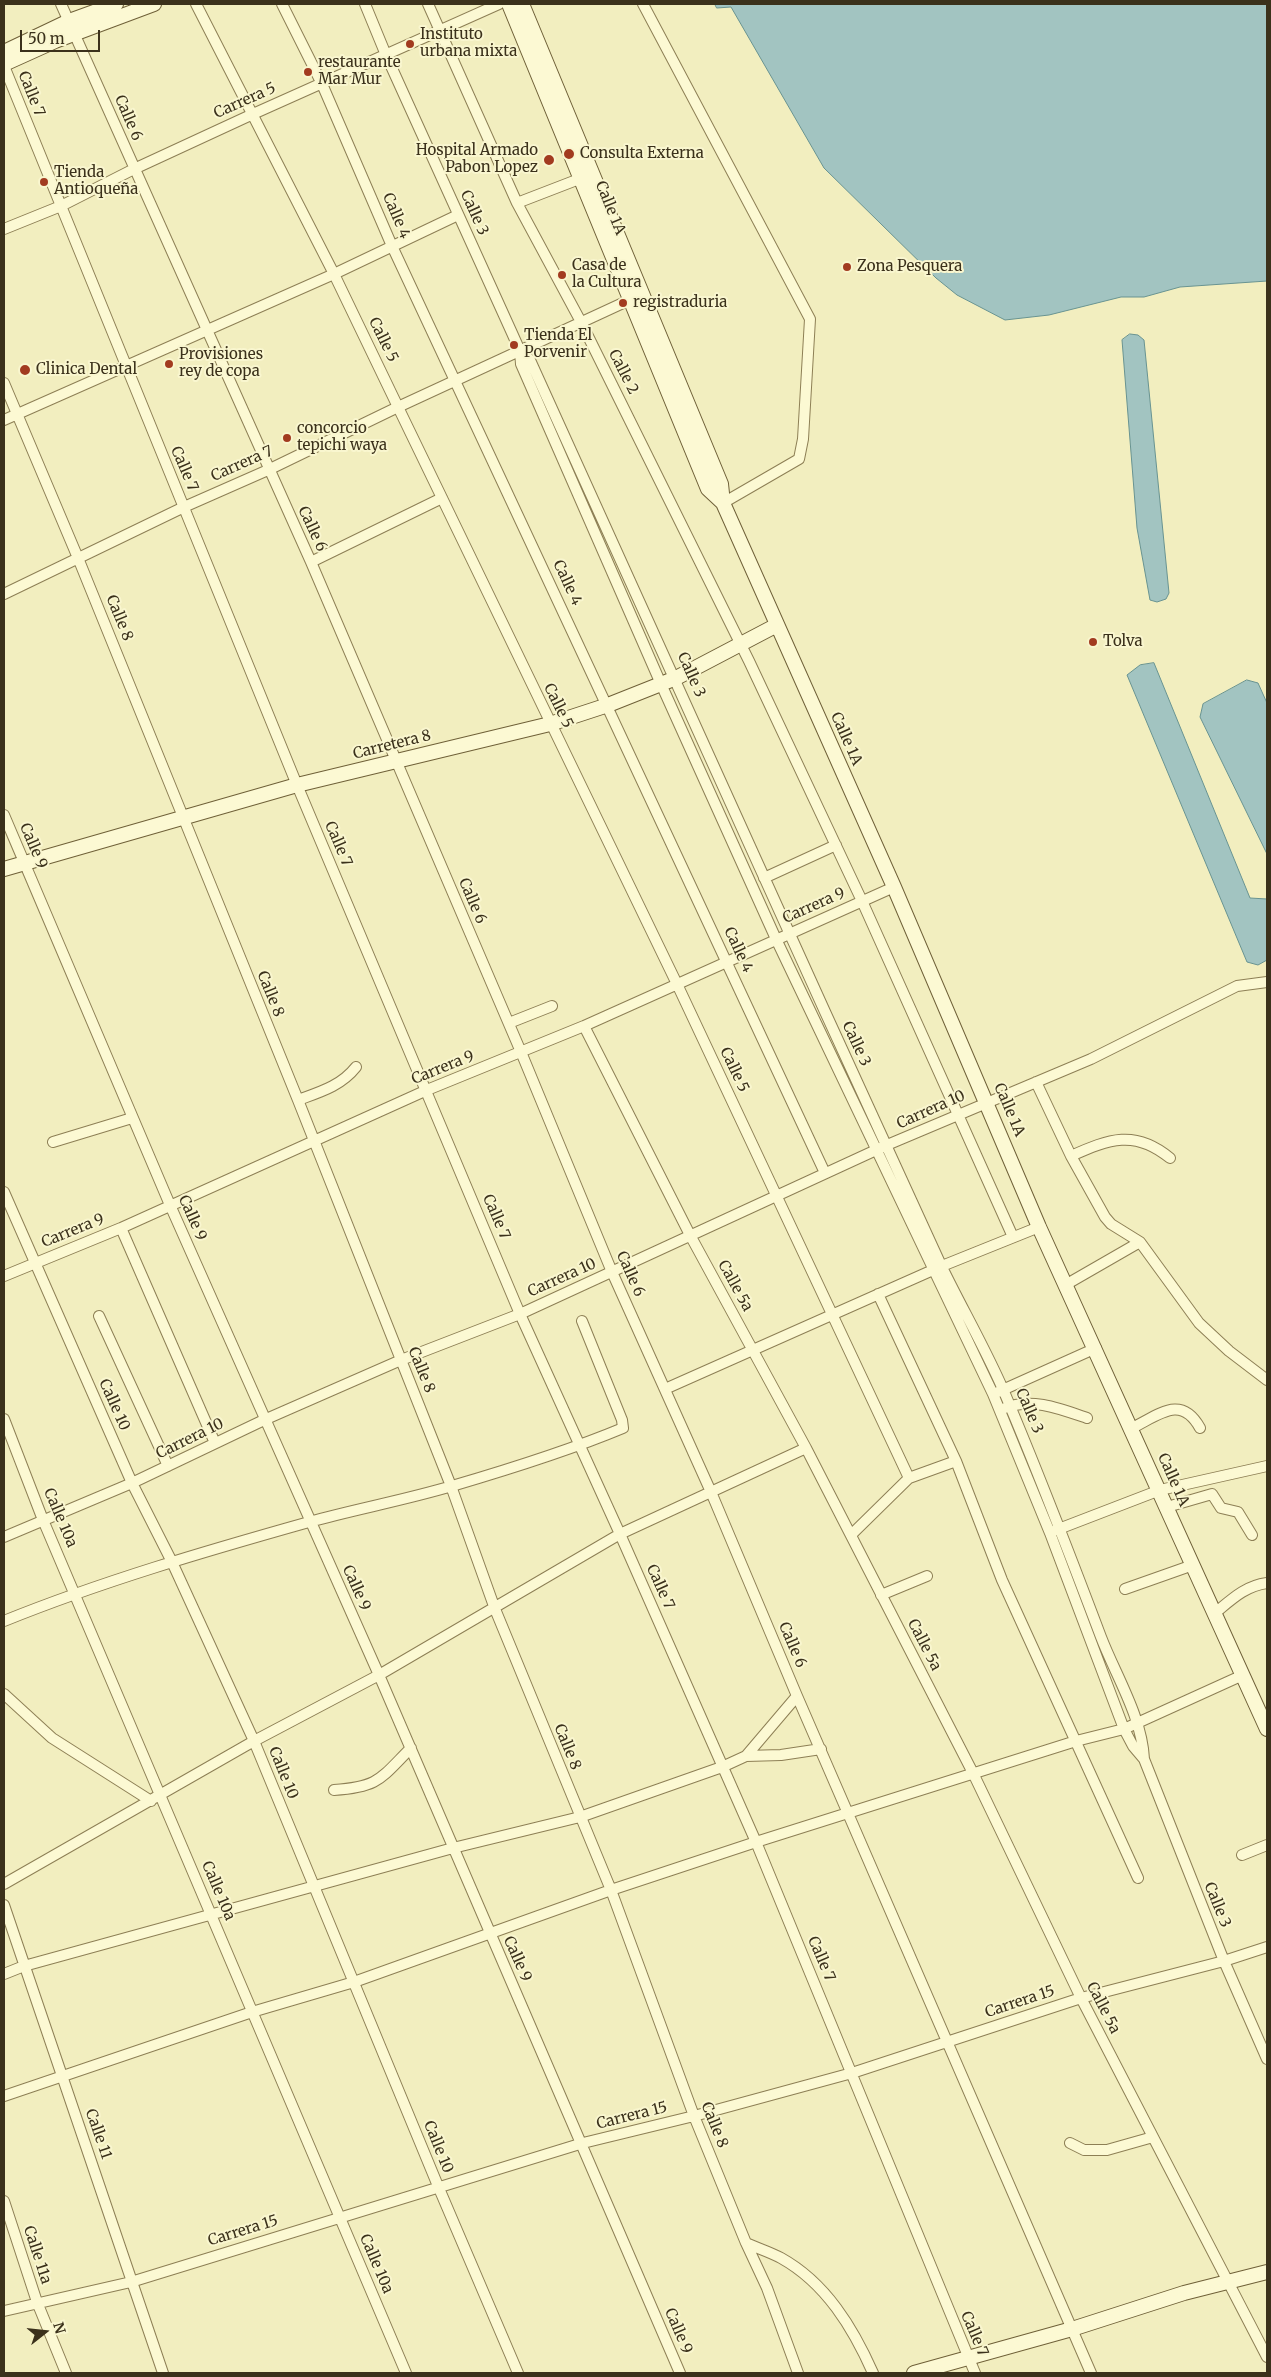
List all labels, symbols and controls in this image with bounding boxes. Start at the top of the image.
scale bar [22,20,102,52]
place label: Instituto urbana mixta [420,26,517,61]
text: 50 m [28,29,65,48]
marker: Instituto urbana mixta [404,38,416,50]
place label: restaurante Mar Mur [318,54,401,89]
marker: restaurante Mar Mur [302,66,314,78]
street label: Calle 7 [14,69,48,119]
street label: Carrera 5 [211,79,279,123]
street label: Calle 6 [110,92,146,144]
place label: Hospital Armado Pabon Lopez [416,142,538,177]
place label: Consulta Externa [580,145,704,163]
marker: Consulta Externa [562,147,576,161]
marker: Hospital Armado Pabon Lopez [542,153,556,167]
place label: Tienda Antioqueña [54,164,138,199]
marker: Tienda Antioqueña [38,176,50,188]
street label: Calle 1A [591,179,629,237]
street label: Calle 3 [456,188,492,238]
street label: Calle 4 [378,190,414,242]
place label: Casa de la Cultura [572,257,641,292]
place label: Zona Pesquera [857,258,962,276]
marker: Zona Pesquera [841,261,853,273]
marker: Casa de la Cultura [556,269,568,281]
place label: registraduria [633,294,727,312]
marker: registraduria [617,297,629,309]
street label: Calle 5 [365,315,401,365]
place label: Tienda El Porvenir [524,327,592,362]
marker: Tienda El Porvenir [508,339,520,351]
place label: Provisiones rey de copa [179,346,263,381]
street label: Calle 2 [604,347,642,397]
marker: Provisiones rey de copa [163,358,175,370]
place label: Clinica Dental [36,361,137,379]
marker: Clinica Dental [18,363,32,377]
place label: concorcio tepichi waya [297,420,387,455]
marker: concorcio tepichi waya [281,432,293,444]
street label: Carrera 7 [208,442,276,486]
street label: Calle 7 [166,444,202,494]
street label: Calle 6 [294,504,330,554]
street label: Calle 4 [549,557,585,609]
street label: Calle 8 [102,593,136,643]
place label: Tolva [1103,633,1142,651]
marker: Tolva [1087,636,1099,648]
street label: Calle 3 [673,650,709,700]
street label: Calle 5 [540,681,576,731]
street label: Calle 1A [826,710,866,768]
street label: Carretera 8 [351,727,433,763]
street label: Calle 7 [320,819,356,869]
street label: Calle 9 [15,820,51,872]
street label: Calle 6 [454,875,490,927]
street label: Carrera 9 [780,884,848,928]
street label: Calle 4 [720,924,756,976]
street label: Calle 8 [253,969,287,1019]
street label: Calle 3 [838,1019,874,1069]
street label: Calle 5 [716,1045,752,1095]
street label: Carrera 9 [409,1047,477,1089]
street label: Calle 1A [990,1081,1028,1139]
street label: Carrera 10 [894,1087,968,1133]
street label: Calle 7 [478,1192,514,1242]
street label: Calle 9 [174,1193,210,1243]
street label: Carrera 9 [39,1210,107,1252]
street label: Calle 6 [612,1249,648,1299]
street label: Carrera 10 [525,1255,599,1301]
street label: Calle 5a [714,1257,756,1315]
street label: Calle 8 [404,1345,438,1395]
street label: Calle 10 [95,1376,133,1434]
street label: Calle 3 [1011,1386,1047,1436]
street label: Carrera 10 [153,1415,227,1463]
street label: Calle 1A [1153,1451,1193,1509]
street label: Calle 10a [39,1486,81,1550]
street label: Calle 7 [642,1562,678,1612]
street label: Calle 9 [338,1563,374,1613]
street label: Calle 5a [903,1616,945,1674]
street label: Calle 6 [774,1619,810,1671]
street label: Calle 8 [550,1722,584,1772]
street label: Calle 10 [264,1744,302,1802]
street label: Calle 10a [197,1859,239,1923]
street label: Calle 3 [1200,1880,1234,1930]
street label: Calle 9 [499,1934,535,1984]
street label: Calle 7 [803,1934,839,1984]
street label: Calle 5a [1082,1979,1124,2037]
street label: Carrera 15 [983,1982,1057,2022]
street label: Carrera 15 [595,2099,669,2133]
street label: Calle 8 [697,2100,731,2150]
street label: Calle 11 [81,2107,115,2161]
street label: Calle 10 [419,2118,457,2176]
street label: Carrera 15 [206,2212,280,2250]
street label: Calle 11a [19,2224,55,2286]
street label: Calle 10a [355,2232,397,2296]
street label: Calle 9 [660,2305,696,2357]
north arrow [20,2307,70,2357]
street label: Calle 7 [956,2309,992,2359]
text: N [49,2320,70,2336]

